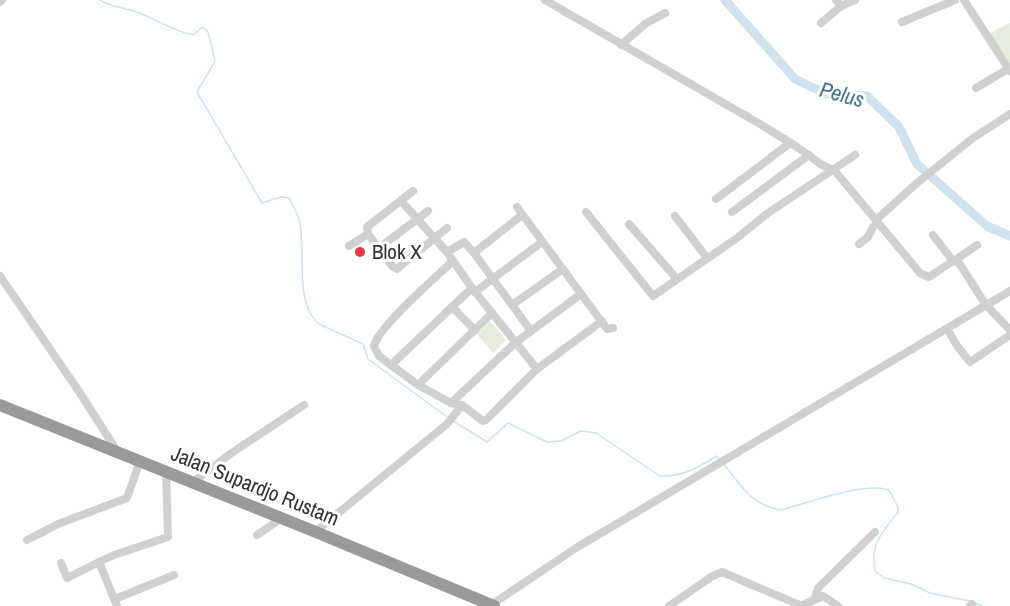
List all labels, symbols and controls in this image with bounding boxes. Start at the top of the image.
water label: Pelus [816,74,868,114]
place label: Blok X [372,237,422,266]
marker: Blok X [353,245,367,259]
street label: Jalan Supardjo Rustam [167,439,344,533]

